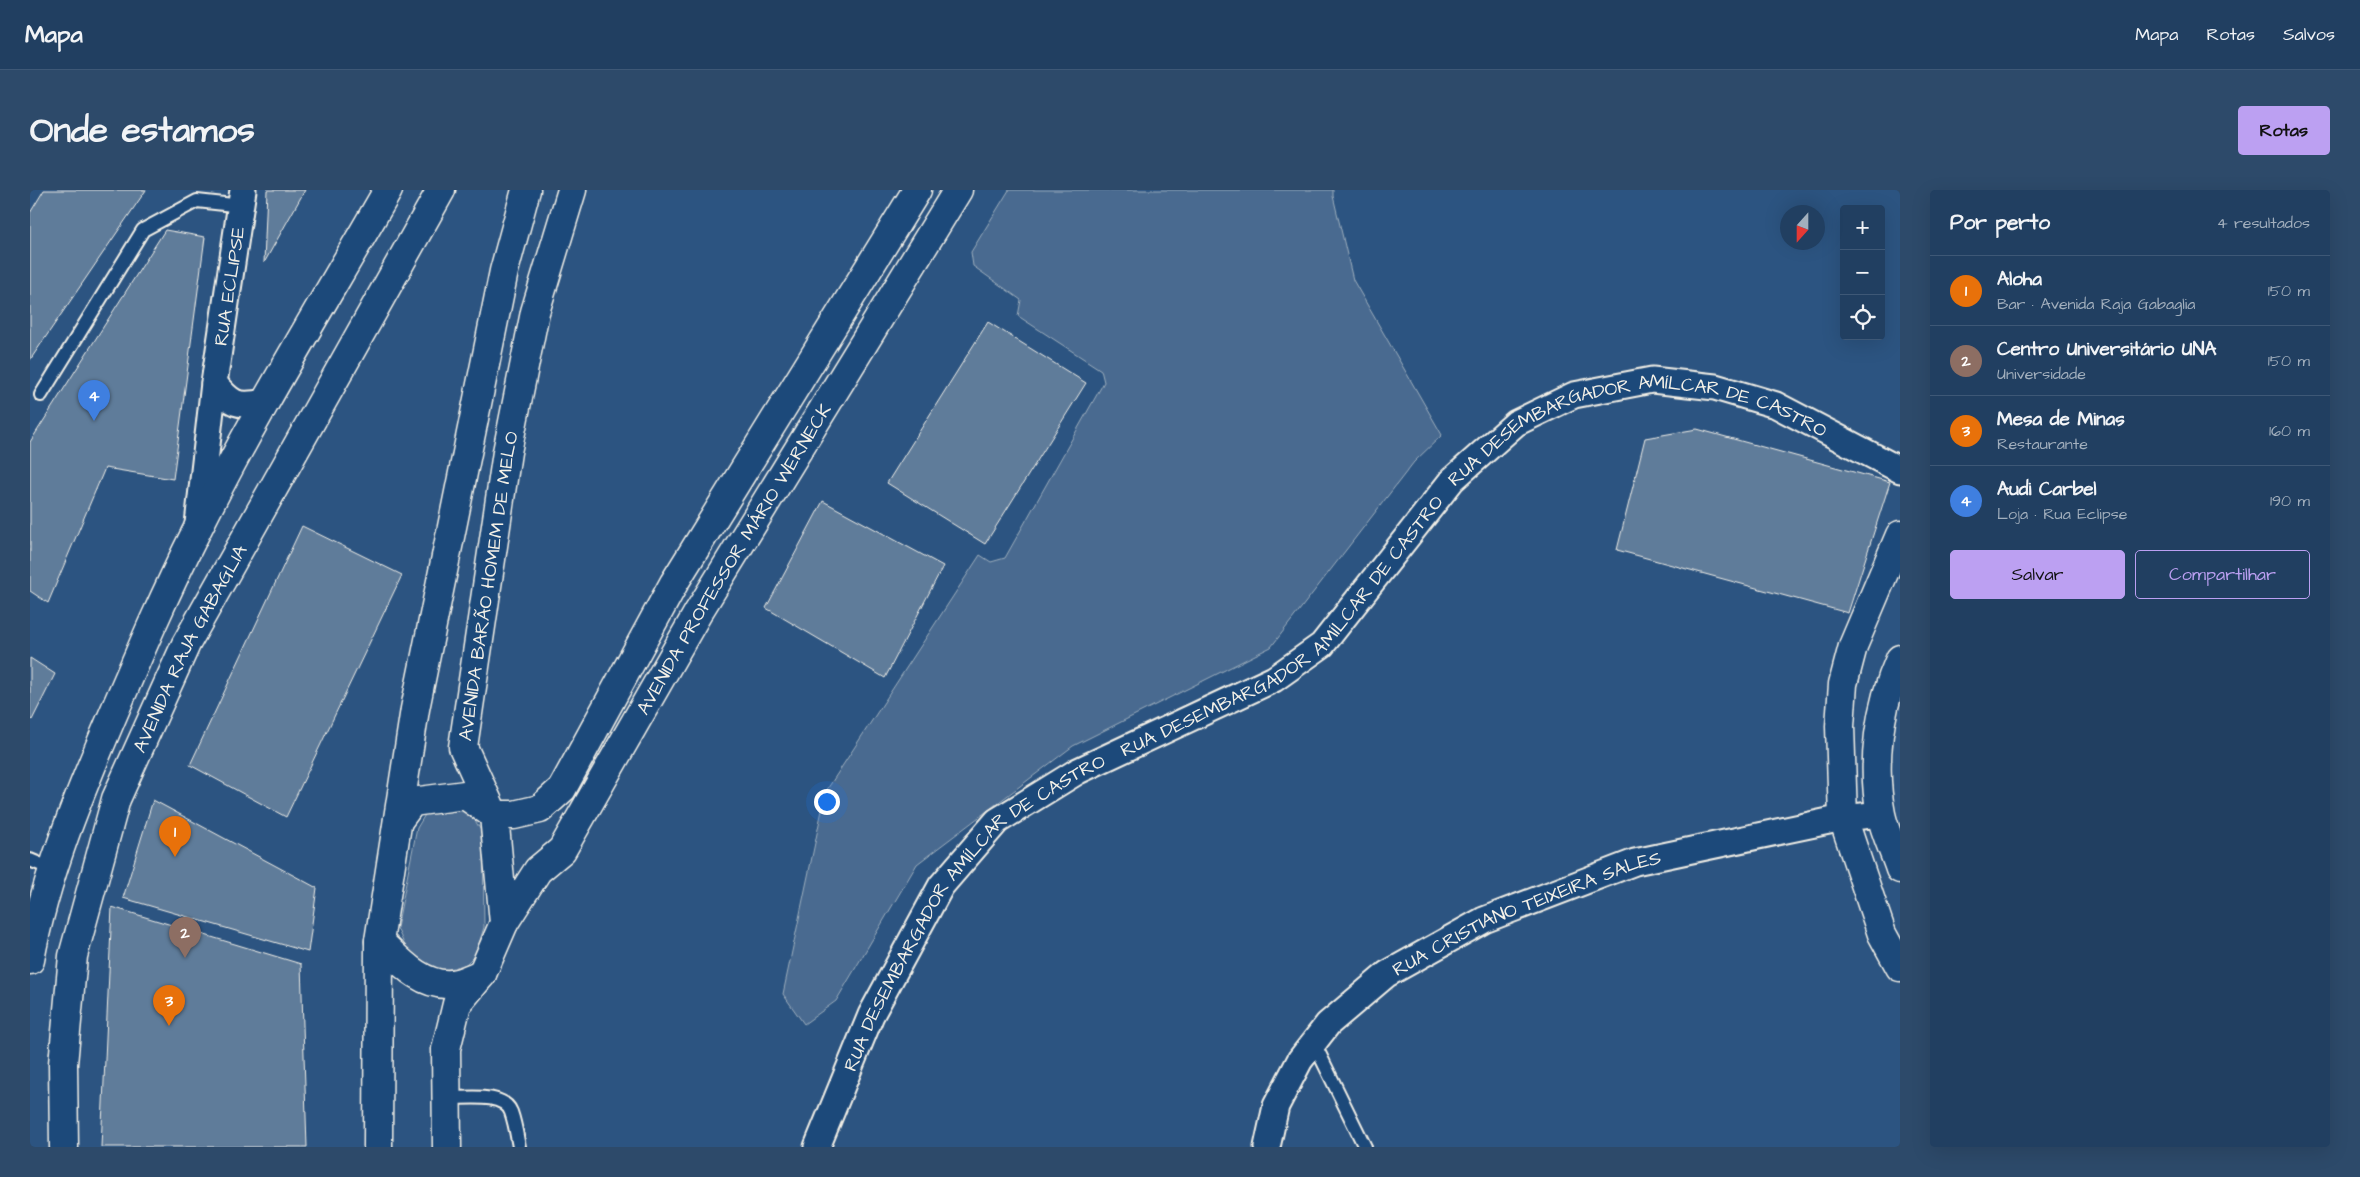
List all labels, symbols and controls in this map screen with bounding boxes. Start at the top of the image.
text: Mapa [25,18,83,52]
text: Mapa [2135,22,2179,47]
text: Rotas [2207,22,2255,47]
text: Salvos [2283,22,2335,47]
text: Onde estamos [30,106,255,155]
button: Rotas [2238,106,2330,155]
north arrow [1780,205,1825,250]
map controls [1840,205,1885,340]
button: + [1840,205,1885,250]
text: Por perto [1950,208,2050,237]
text: 4 resultados [2217,212,2310,234]
street label: RUA ECLIPSE [208,225,252,348]
button: − [1840,250,1885,295]
text: Aloha [1997,266,2042,293]
text: 1 [1965,280,1967,302]
text: 150 m [2268,280,2310,302]
text: Bar · Avenida Raja Gabaglia [1997,293,2195,315]
button: locate [1840,295,1885,340]
text: Centro Universitário UNA [1997,336,2217,363]
text: 2 [1961,350,1971,372]
text: 150 m [2268,350,2310,372]
text: Universidade [1997,363,2086,385]
street label: RUA DESEMBARGADOR AMÍLCAR DE CASTRO [1442,368,1832,493]
pin: 4 [78,380,110,421]
street label: AVENIDA PROFESSOR MÁRIO WERNECK [630,398,839,720]
text: Mesa de Minas [1997,406,2125,433]
text: 3 [1962,420,1970,442]
text: 160 m [2269,420,2310,442]
street label: AVENIDA BARÃO HOMEM DE MELO [452,429,526,743]
text: Restaurante [1997,433,2088,455]
text: Audi Carbel [1997,476,2097,503]
street label: RUA DESEMBARGADOR AMÍLCAR DE CASTRO [1116,490,1450,764]
text: 4 [1961,490,1971,512]
text: 190 m [2270,490,2310,512]
text: Loja · Rua Eclipse [1997,503,2127,525]
street label: AVENIDA RAJA GABAGLIA [127,540,254,757]
button: Salvar [1950,550,2125,599]
button: Compartilhar [2135,550,2310,599]
street label: RUA DESEMBARGADOR AMÍLCAR DE CASTRO [837,748,1110,1076]
your location [814,789,840,815]
pin: 1 [159,816,191,857]
street label: RUA CRISTIANO TEIXEIRA SALES [1388,845,1664,983]
pin: 2 [169,917,201,958]
pin: 3 [153,985,185,1026]

